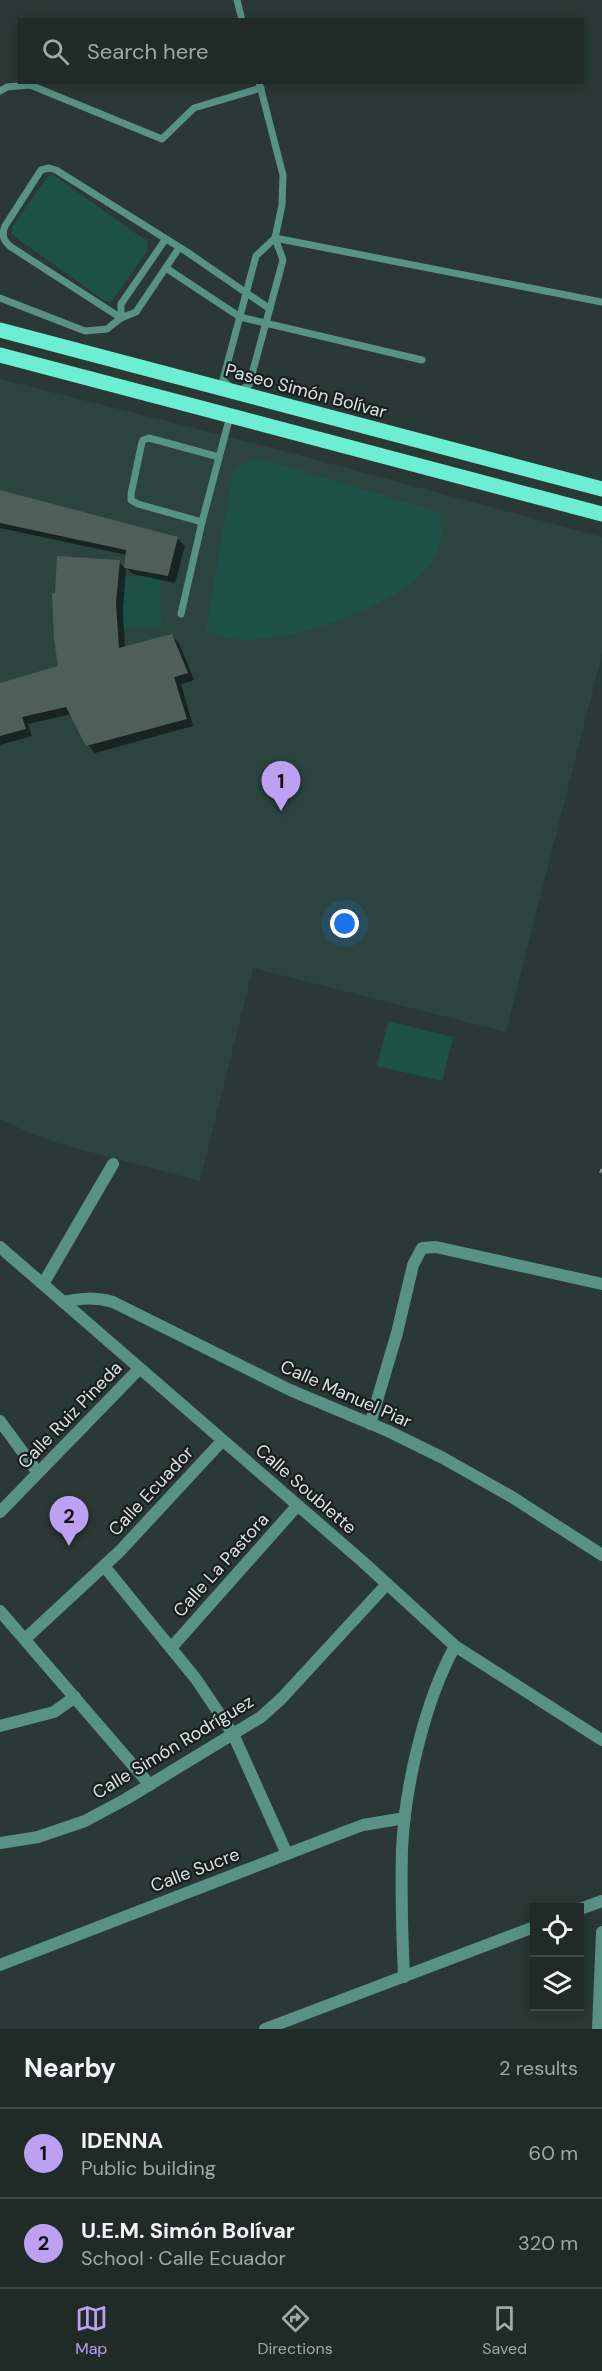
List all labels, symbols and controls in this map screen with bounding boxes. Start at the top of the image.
search box [18,18,584,84]
icon: search [39,35,72,68]
text: Search here [87,37,208,66]
street label: Paseo Simón Bolívar [223,358,390,424]
pin: 1 [262,762,300,811]
your location [330,909,359,938]
street label: Calle Manuel Piar [276,1354,416,1434]
street label: Calle Ruiz Pineda [13,1356,127,1474]
street label: Calle Soublette [250,1438,362,1540]
street label: Calle Ecuador [103,1441,199,1541]
pin: 2 [50,1496,88,1546]
street label: Calle La Pastora [168,1508,274,1622]
street label: Calle Simón Rodríguez [88,1689,258,1805]
street label: Calle Sucre [147,1842,243,1898]
map controls [530,1903,584,2011]
button: locate [530,1903,584,1957]
button: layers [530,1957,584,2011]
text: Nearby [24,2051,116,2085]
text: 2 results [499,2055,578,2081]
text: IDENNA [81,2126,163,2155]
text: 1 [40,2140,47,2166]
text: 60 m [529,2140,578,2166]
text: Public building [81,2155,216,2181]
text: U.E.M. Simón Bolívar [81,2216,295,2245]
text: 2 [38,2230,49,2256]
text: 320 m [518,2230,578,2256]
text: School · Calle Ecuador [81,2245,286,2271]
tab: Map [75,2302,108,2359]
tab: Directions [257,2302,333,2359]
tab: Saved [482,2302,527,2359]

